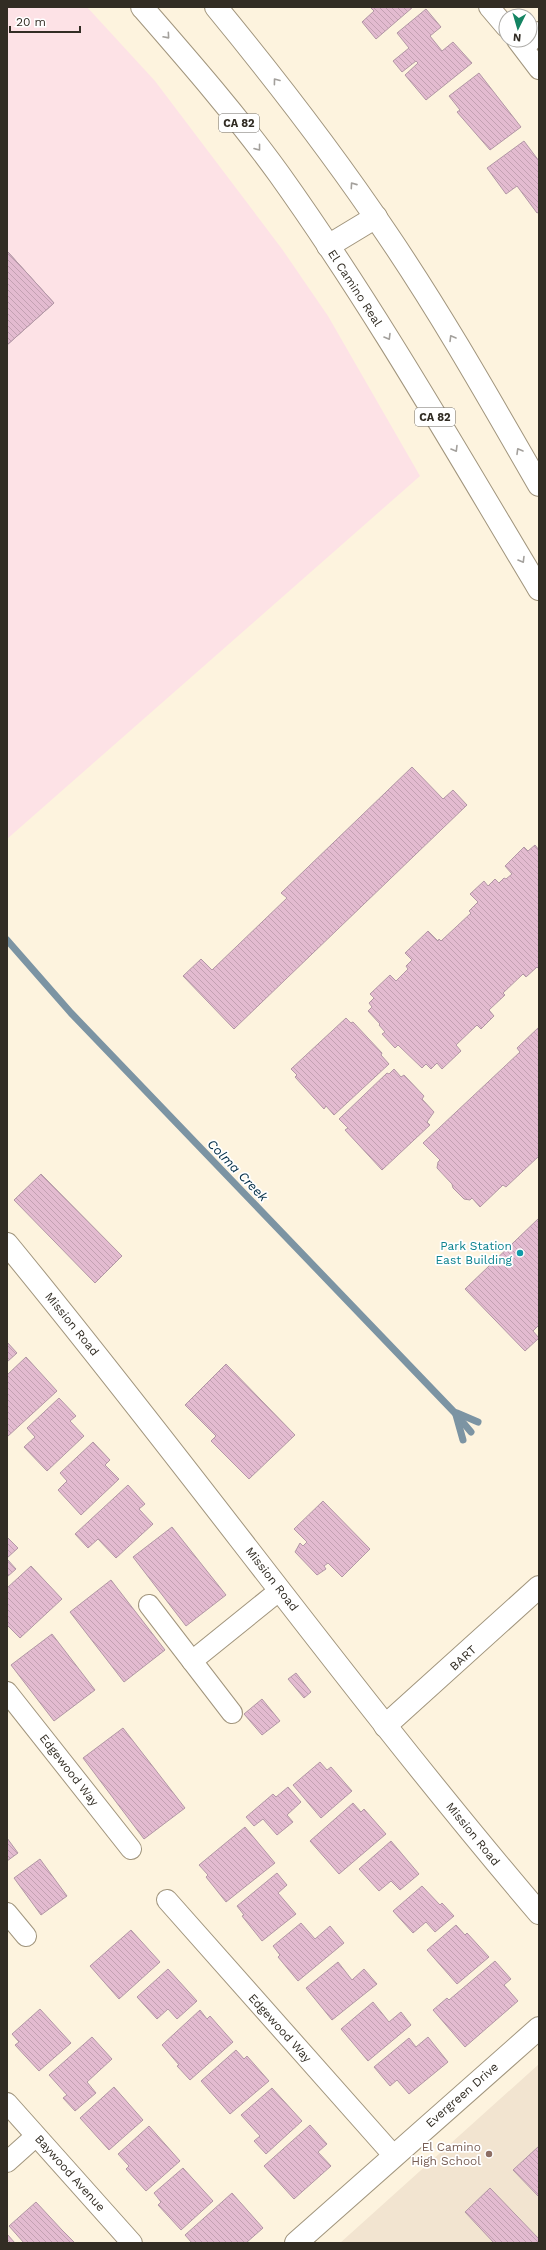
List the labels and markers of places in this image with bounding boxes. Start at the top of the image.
place label: Park Station East Building [435,1239,513,1267]
marker: Park Station East Building [515,1248,525,1258]
place label: El Camino High School [411,2140,481,2168]
marker: El Camino High School [484,2149,494,2159]

